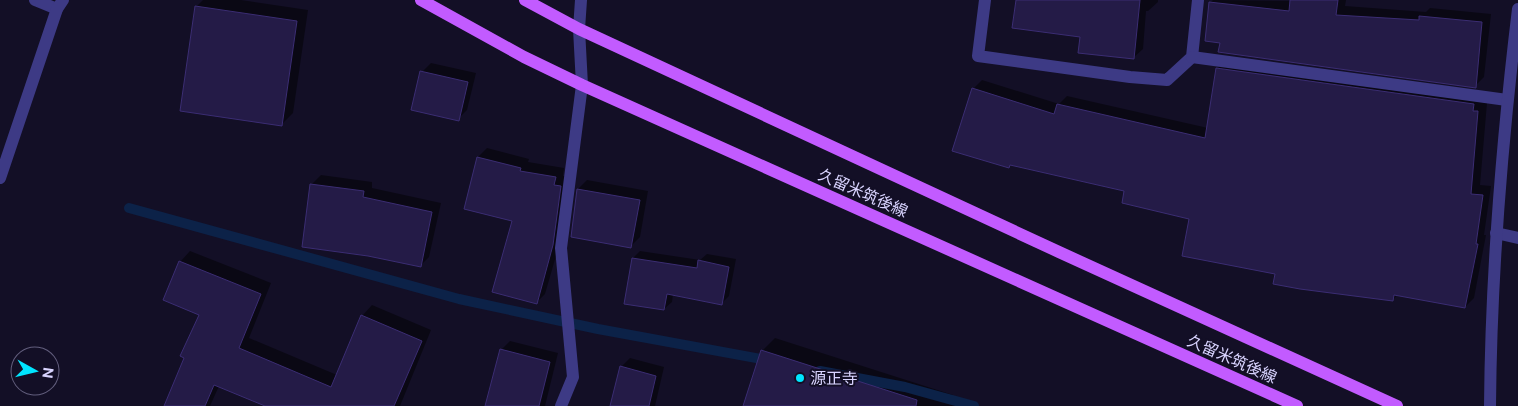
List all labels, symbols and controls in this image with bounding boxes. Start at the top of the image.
street label: 久留米筑後線 [815,165,911,221]
street label: 久留米筑後線 [1184,331,1280,387]
north arrow [10,346,60,396]
text: N [39,366,57,379]
place label: 源正寺 [810,369,858,388]
marker: 源正寺 [794,372,806,384]

